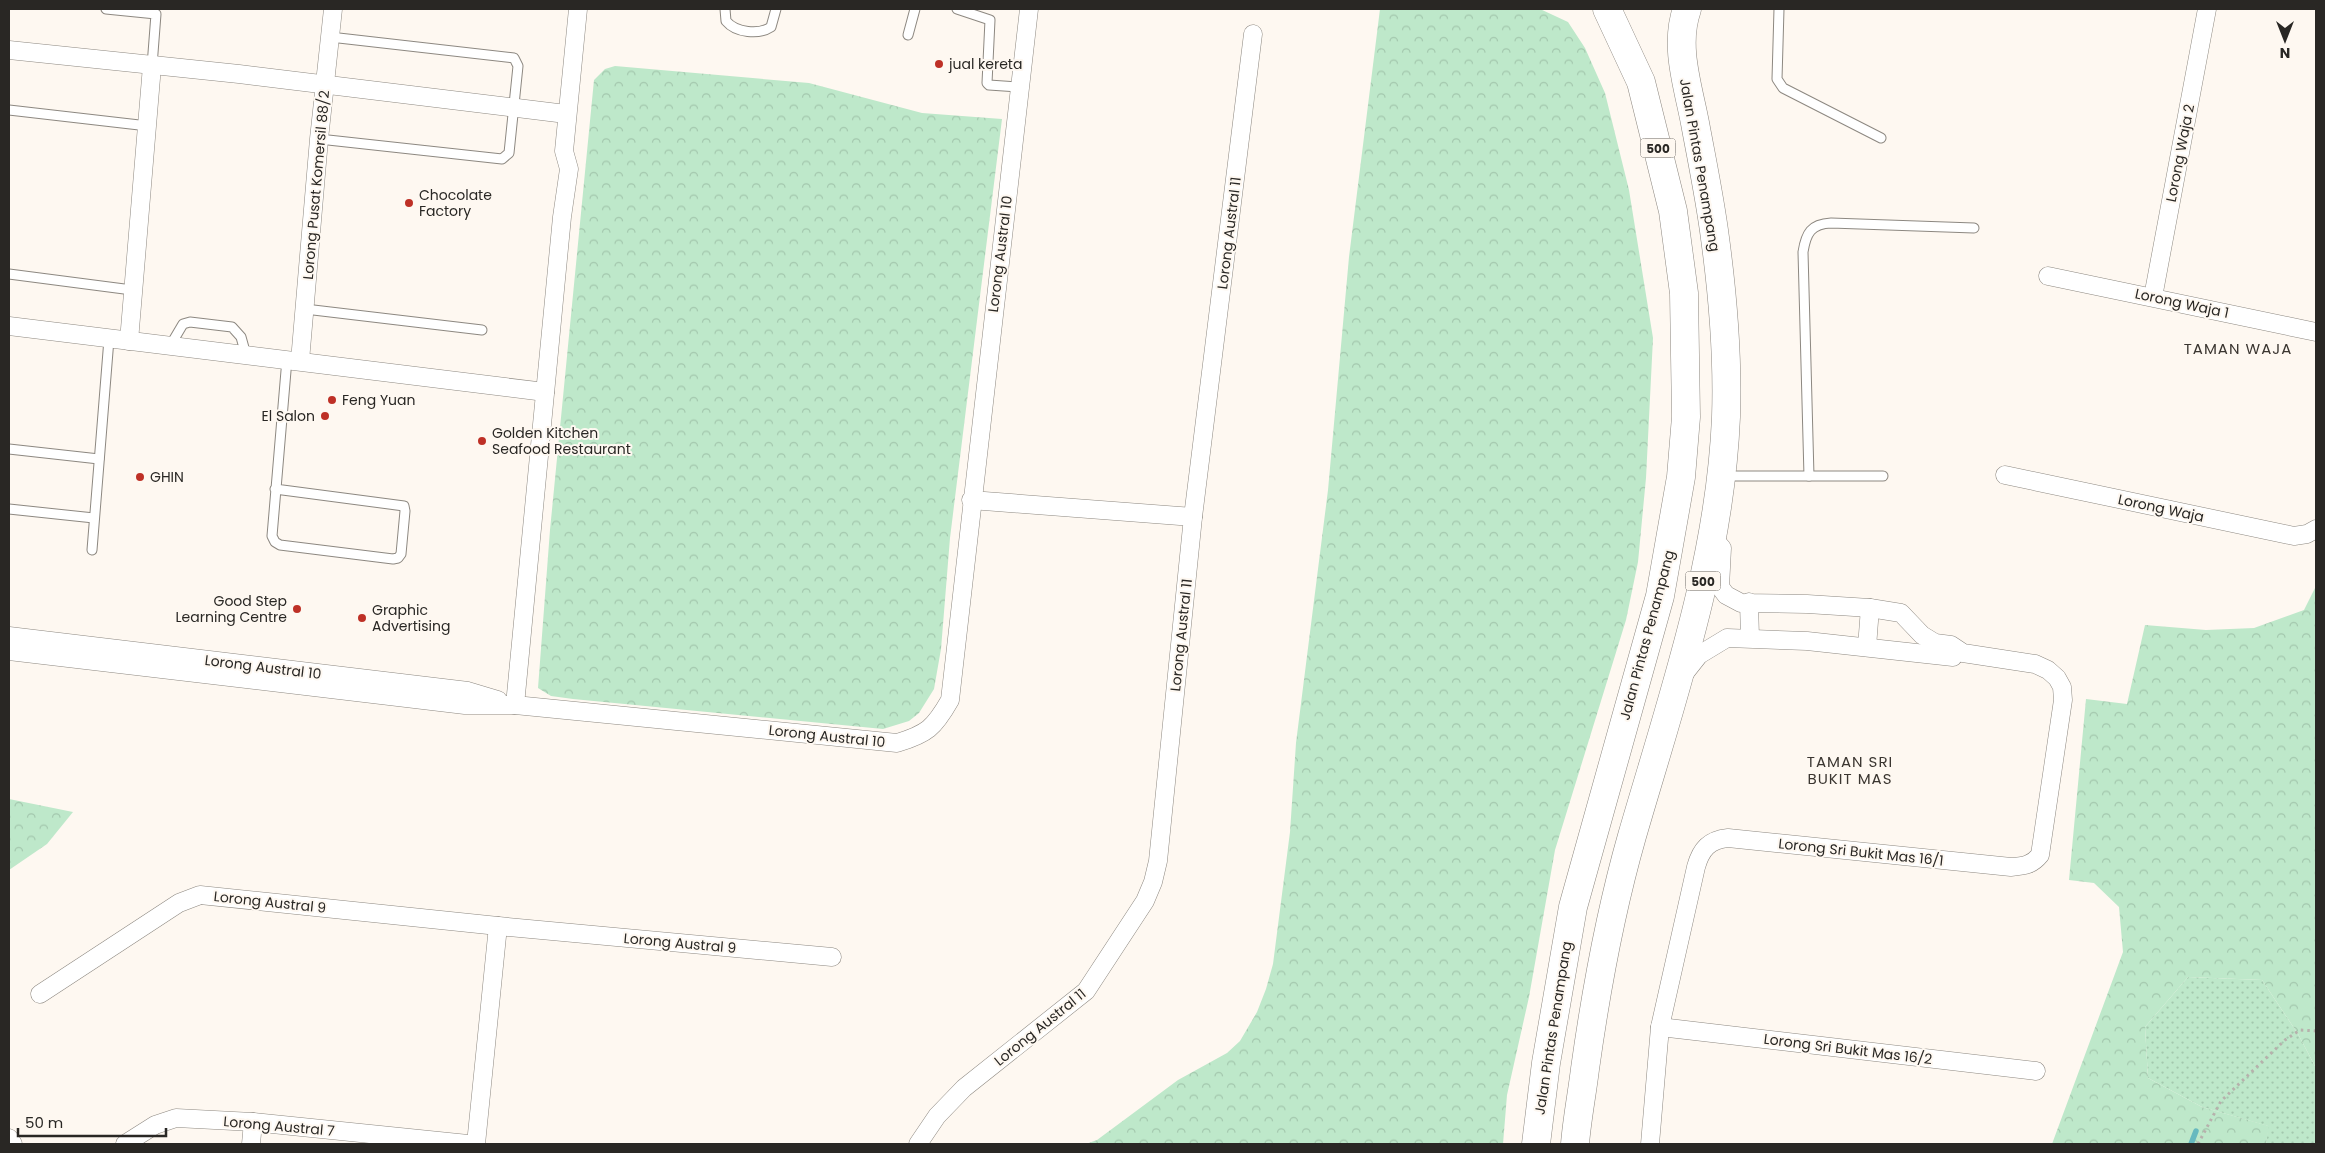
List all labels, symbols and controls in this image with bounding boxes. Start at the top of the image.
north arrow [2260,15,2310,65]
text: N [2280,43,2290,63]
place label: jual kereta [948,54,1022,74]
marker: jual kereta [933,58,945,70]
street label: Jalan Pintas Penampang [1675,77,1725,253]
street label: Lorong Pusat Komersil 88/2 [298,89,334,281]
street label: Lorong Waja 2 [2161,102,2199,204]
road number: 500 [1640,138,1676,158]
street label: Lorong Austral 11 [1212,176,1246,290]
place label: Chocolate Factory [419,185,492,221]
street label: Lorong Austral 10 [983,195,1017,313]
marker: Chocolate Factory [403,197,415,209]
street label: Lorong Waja 1 [2133,283,2231,323]
district label: TAMAN WAJA [2184,338,2292,359]
place label: Feng Yuan [342,390,415,410]
marker: Feng Yuan [326,394,338,406]
place label: El Salon [262,406,315,426]
marker: El Salon [319,410,331,422]
place label: Golden Kitchen Seafood Restaurant [492,423,631,459]
marker: Golden Kitchen Seafood Restaurant [476,435,488,447]
place label: GHIN [150,467,184,487]
marker: GHIN [134,471,146,483]
street label: Lorong Waja [2116,489,2206,527]
street label: Jalan Pintas Penampang [1615,548,1679,722]
road number: 500 [1686,572,1720,590]
street label: Lorong Austral 11 [1165,578,1197,692]
place label: Good Step Learning Centre [176,591,287,627]
place label: Graphic Advertising [372,600,450,636]
marker: Good Step Learning Centre [291,603,303,615]
marker: Graphic Advertising [356,612,368,624]
street label: Lorong Austral 10 [204,650,322,684]
street label: Lorong Austral 10 [768,720,886,752]
district label: TAMAN SRI BUKIT MAS [1807,751,1893,789]
street label: Lorong Sri Bukit Mas 16/1 [1777,833,1945,871]
street label: Lorong Austral 9 [213,886,327,918]
street label: Lorong Austral 9 [623,928,737,958]
street label: Jalan Pintas Penampang [1529,940,1577,1116]
street label: Lorong Austral 11 [990,984,1090,1070]
street label: Lorong Sri Bukit Mas 16/2 [1763,1029,1933,1069]
scale bar [18,1106,165,1138]
street label: Lorong Austral 7 [223,1111,336,1141]
text: 50 m [25,1112,63,1133]

